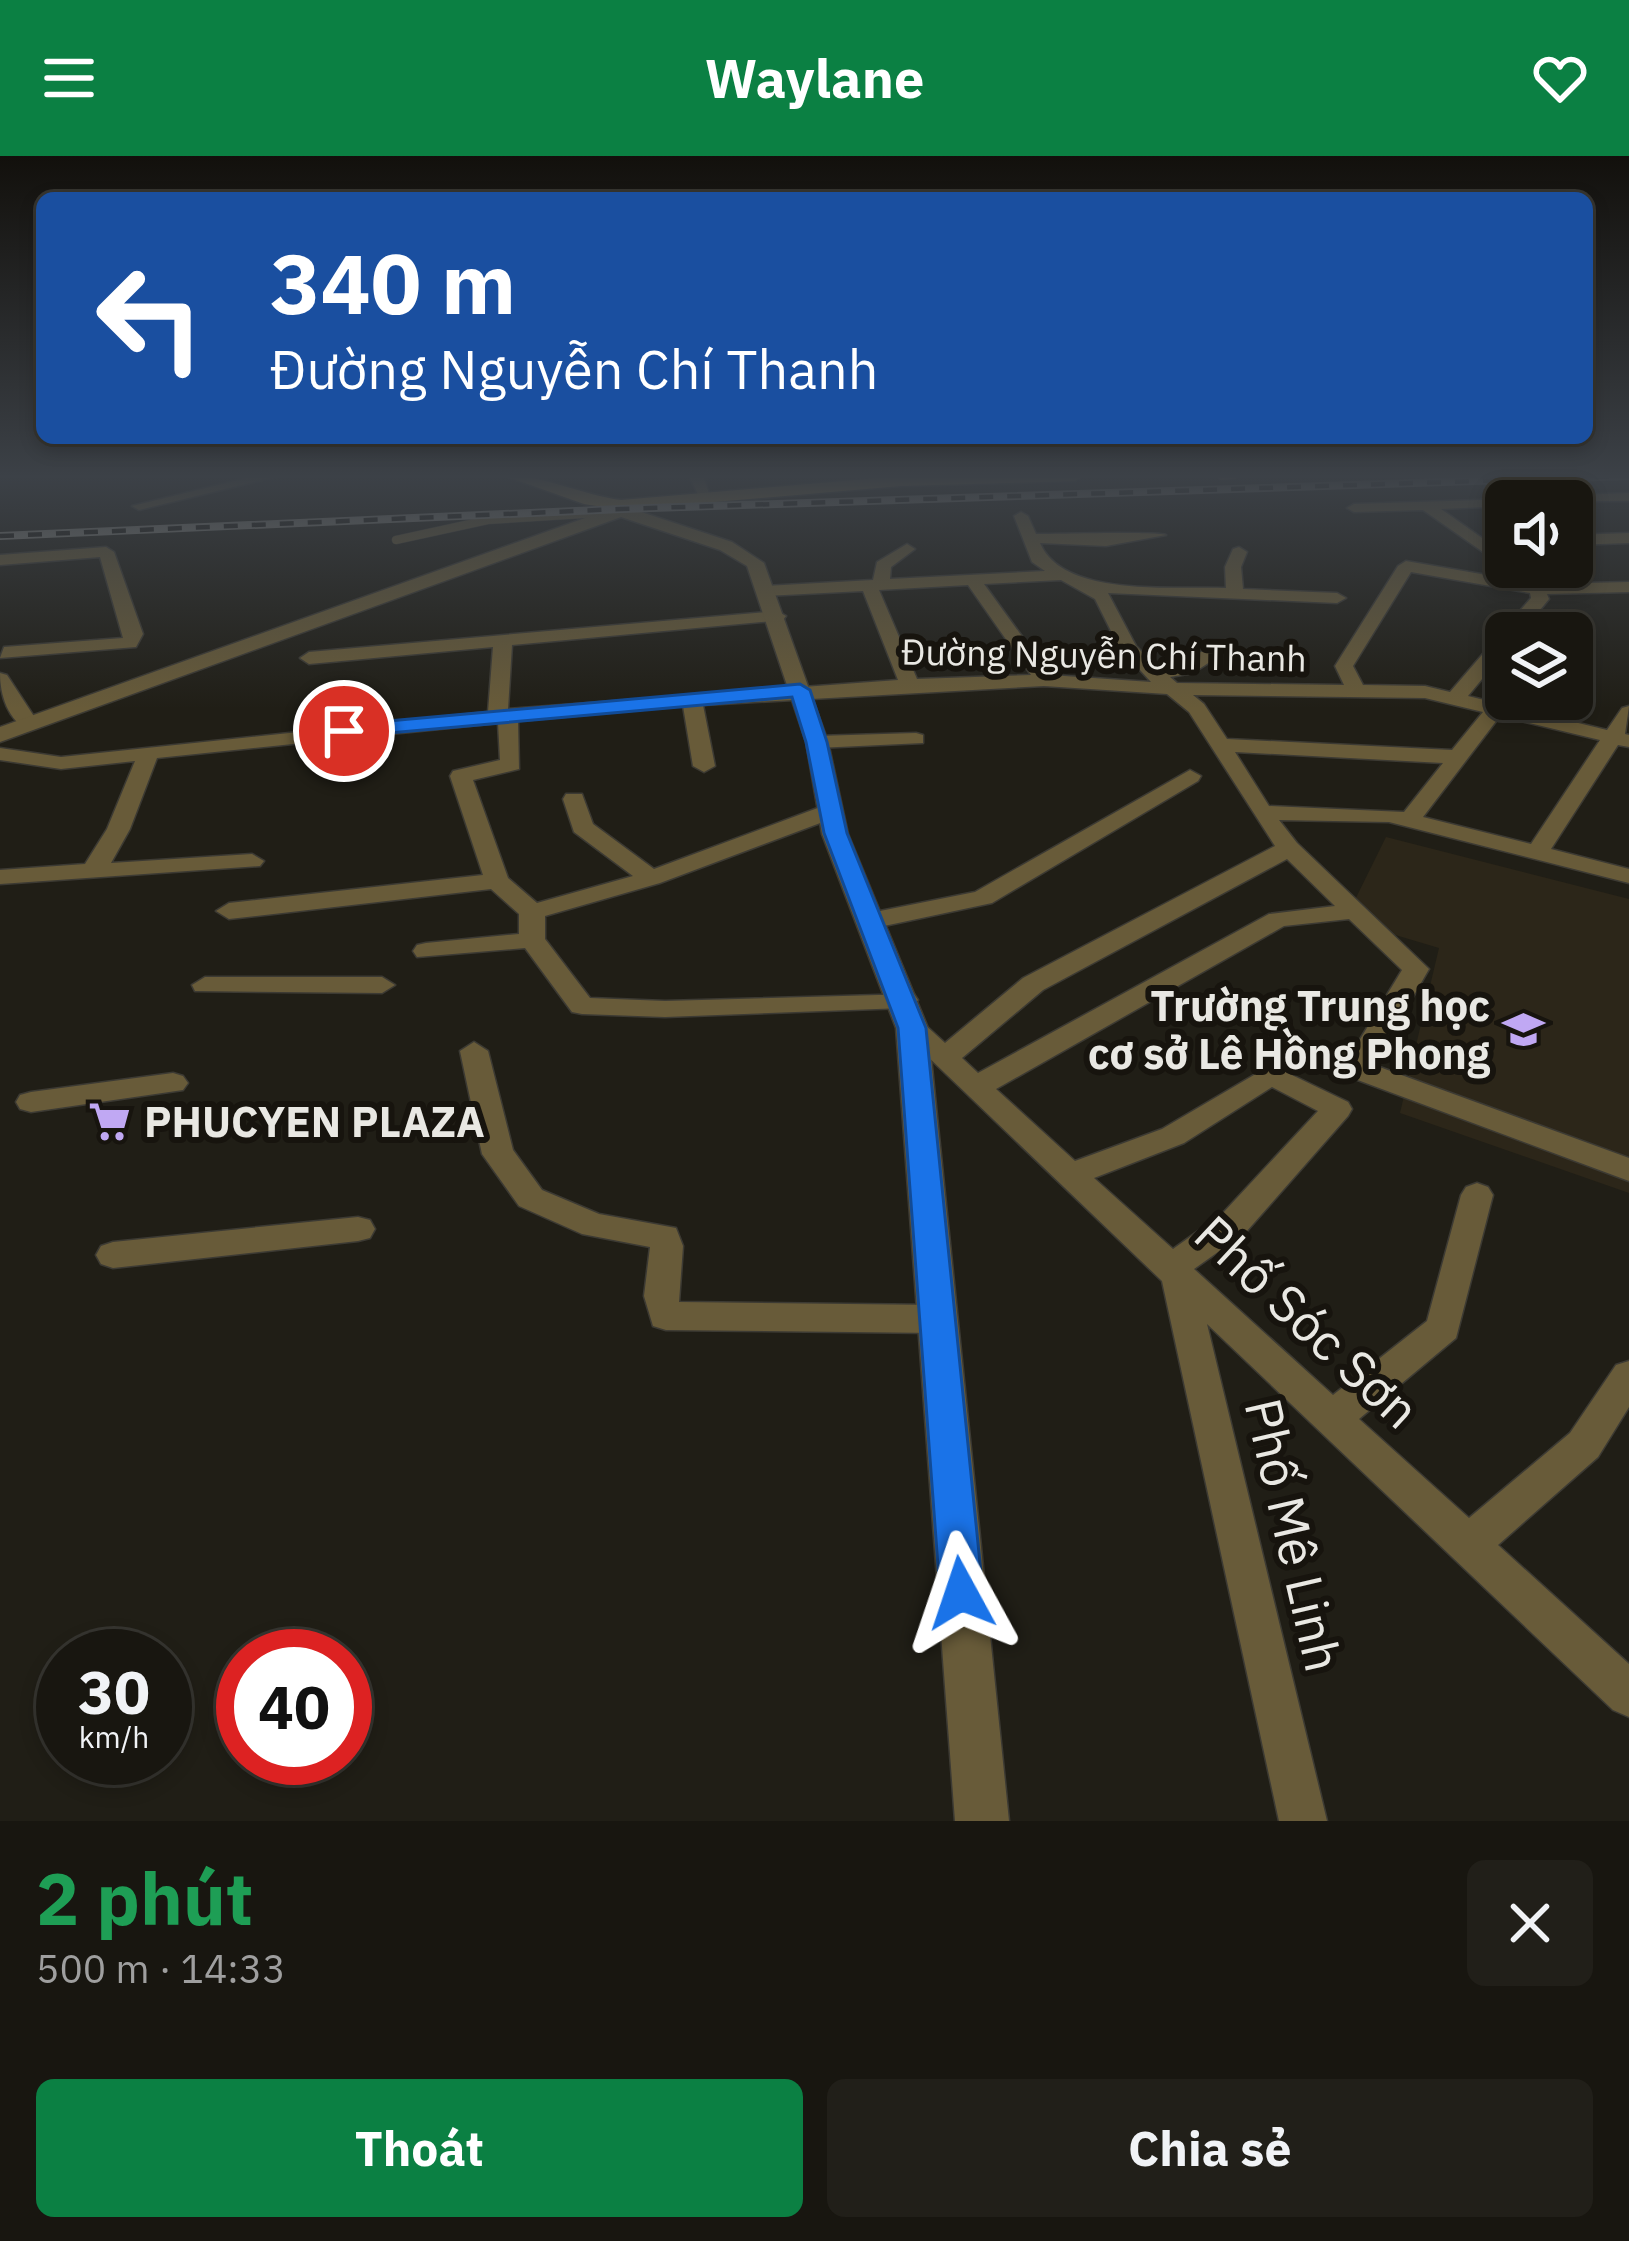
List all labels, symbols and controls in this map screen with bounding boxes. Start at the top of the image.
text: Waylane [705,43,924,113]
icon: menu [36,45,102,111]
icon: heart [1527,45,1593,111]
text: 340 m [270,228,516,337]
icon: left [72,240,228,396]
text: Đường Nguyễn Chí Thanh [270,334,878,404]
map controls [1485,480,1593,720]
button: sound [1485,480,1593,588]
button: layers [1485,612,1593,720]
street label: Đường Nguyễn Chí Thanh [901,627,1307,682]
pin [293,680,395,782]
icon: arrive [311,698,377,764]
place label: Trường Trung học cơ sở Lê Hồng Phong [1088,978,1491,1081]
school or university icon: Trường Trung học cơ sở Lê Hồng Phong [1501,1007,1547,1053]
place label: PHUCYEN PLAZA [144,1094,485,1149]
supermarket icon: PHUCYEN PLAZA [87,1099,133,1145]
street label: Phố Sóc Sơn [1182,1200,1434,1442]
street label: Phố Mê Linh [1231,1392,1357,1678]
position arrow [898,1530,1024,1656]
speed limit sign: 40 [216,1629,372,1785]
text: 30 [78,1652,150,1731]
text: km/h [79,1717,149,1756]
text: 2 phút [36,1851,253,1945]
button: close [1467,1860,1593,1986]
text: 500 m · 14:33 [36,1943,286,1994]
button: Thoát [36,2079,803,2217]
button: Chia sẻ [827,2079,1593,2217]

